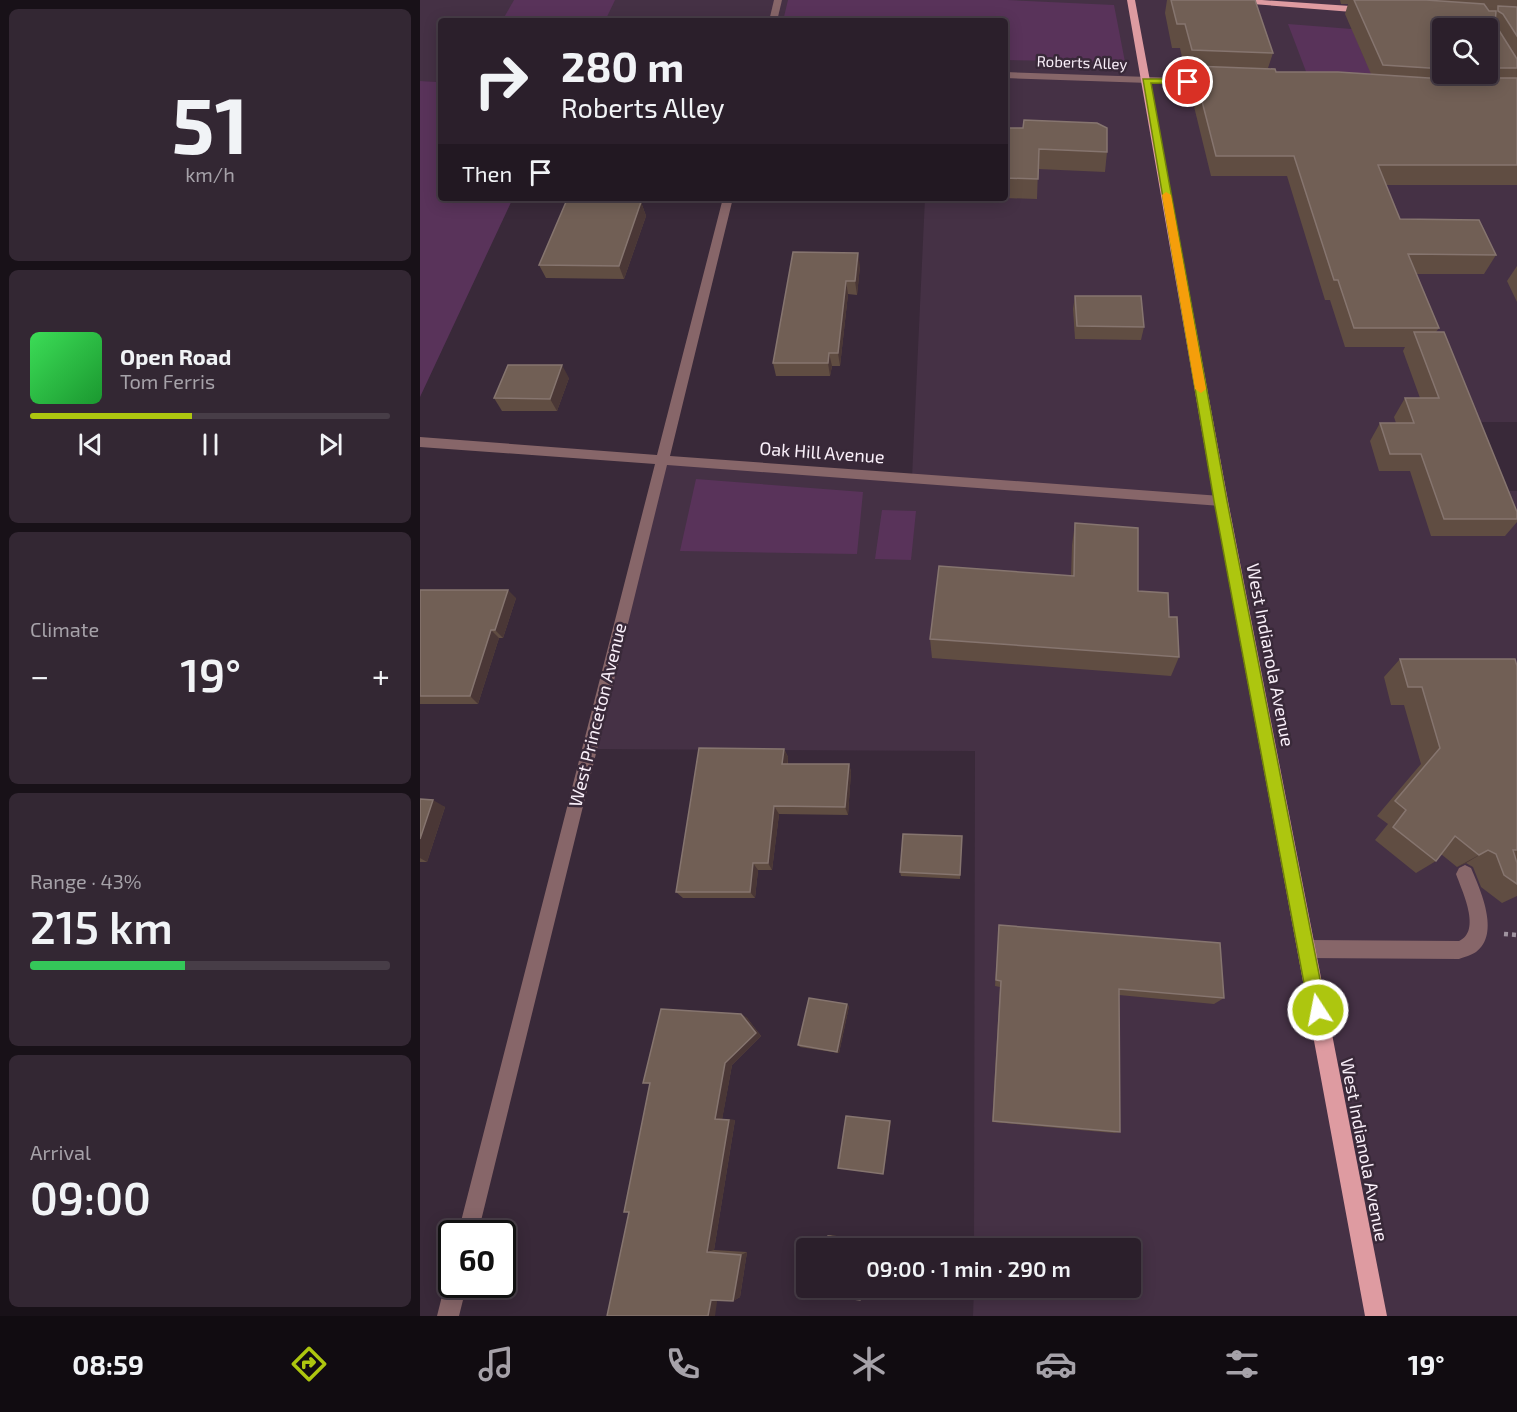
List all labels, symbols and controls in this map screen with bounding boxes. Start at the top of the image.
map controls [1432,18,1498,84]
button: search [1432,18,1498,84]
text: 280 m [561,40,684,90]
icon: right [462,42,540,120]
street label: Roberts Alley [1036,51,1128,73]
pin [1162,56,1213,107]
icon: arrive [1171,65,1204,98]
text: 51 [172,76,248,170]
text: Roberts Alley [561,91,725,123]
icon: arrive [524,156,557,189]
text: Then [462,160,512,186]
text: km/h [185,162,235,186]
text: Open Road [120,343,232,369]
text: Tom Ferris [120,369,215,393]
icon: previous [74,428,107,461]
icon: pause [194,428,227,461]
icon: next [314,428,347,461]
street label: Oak Hill Avenue [759,437,885,467]
street label: West Indianola Avenue [1242,561,1300,748]
text: Climate [30,617,99,641]
street label: West Princeton Avenue [564,620,631,809]
text: 19° [180,647,241,701]
text: − [30,655,49,695]
text: + [372,655,390,695]
text: Range · 43% [30,869,142,893]
text: 215 km [30,899,173,953]
position arrow [1286,978,1350,1042]
street label: West Indianola Avenue [1336,1056,1394,1243]
text: Arrival [30,1140,91,1164]
text: 09:00 [30,1170,151,1224]
speed limit sign: 60 [438,1220,516,1298]
text: 09:00 · 1 min · 290 m [866,1255,1071,1281]
icon: directions [288,1343,330,1385]
icon: music [475,1343,517,1385]
icon: phone [662,1343,704,1385]
icon: climate [848,1343,890,1385]
icon: car [1035,1343,1077,1385]
icon: filters [1221,1343,1263,1385]
text: 08:59 [72,1348,144,1380]
text: 19° [1408,1348,1445,1380]

